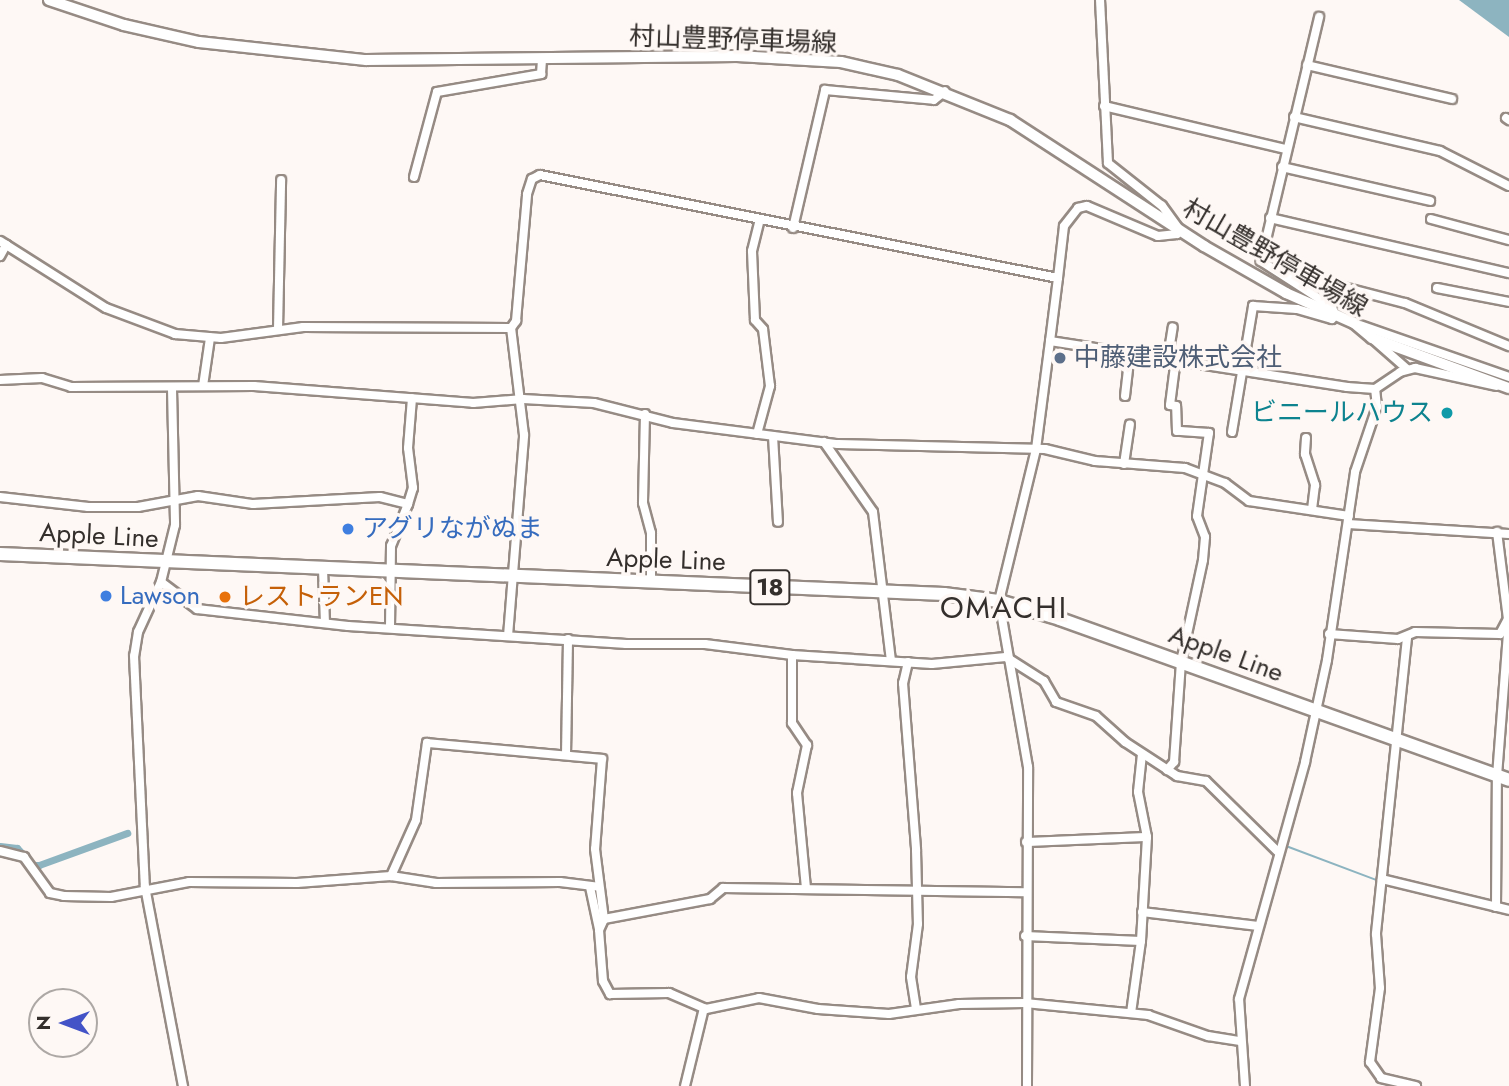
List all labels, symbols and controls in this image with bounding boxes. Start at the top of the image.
street label: 村山豊野停車場線 [629,21,837,59]
street label: 村山豊野停車場線 [1177,192,1373,324]
place label: 中藤建設株式会社 [1074,342,1282,374]
marker: 中藤建設株式会社 [1052,350,1068,366]
place label: ビニールハウス [1251,397,1433,429]
marker: ビニールハウス [1439,405,1455,421]
place label: アグリながぬま [362,513,544,545]
street label: Apple Line [39,517,159,555]
marker: アグリながぬま [340,521,356,537]
street label: Apple Line [606,542,726,578]
road number: 18 [749,566,791,608]
place label: Lawson [120,580,200,612]
place label: レストランEN [239,581,403,613]
marker: Lawson [98,588,114,604]
marker: レストランEN [217,589,233,605]
district label: OMACHI [941,590,1067,626]
street label: Apple Line [1165,619,1287,689]
north arrow [28,988,98,1058]
text: N [30,1015,57,1031]

